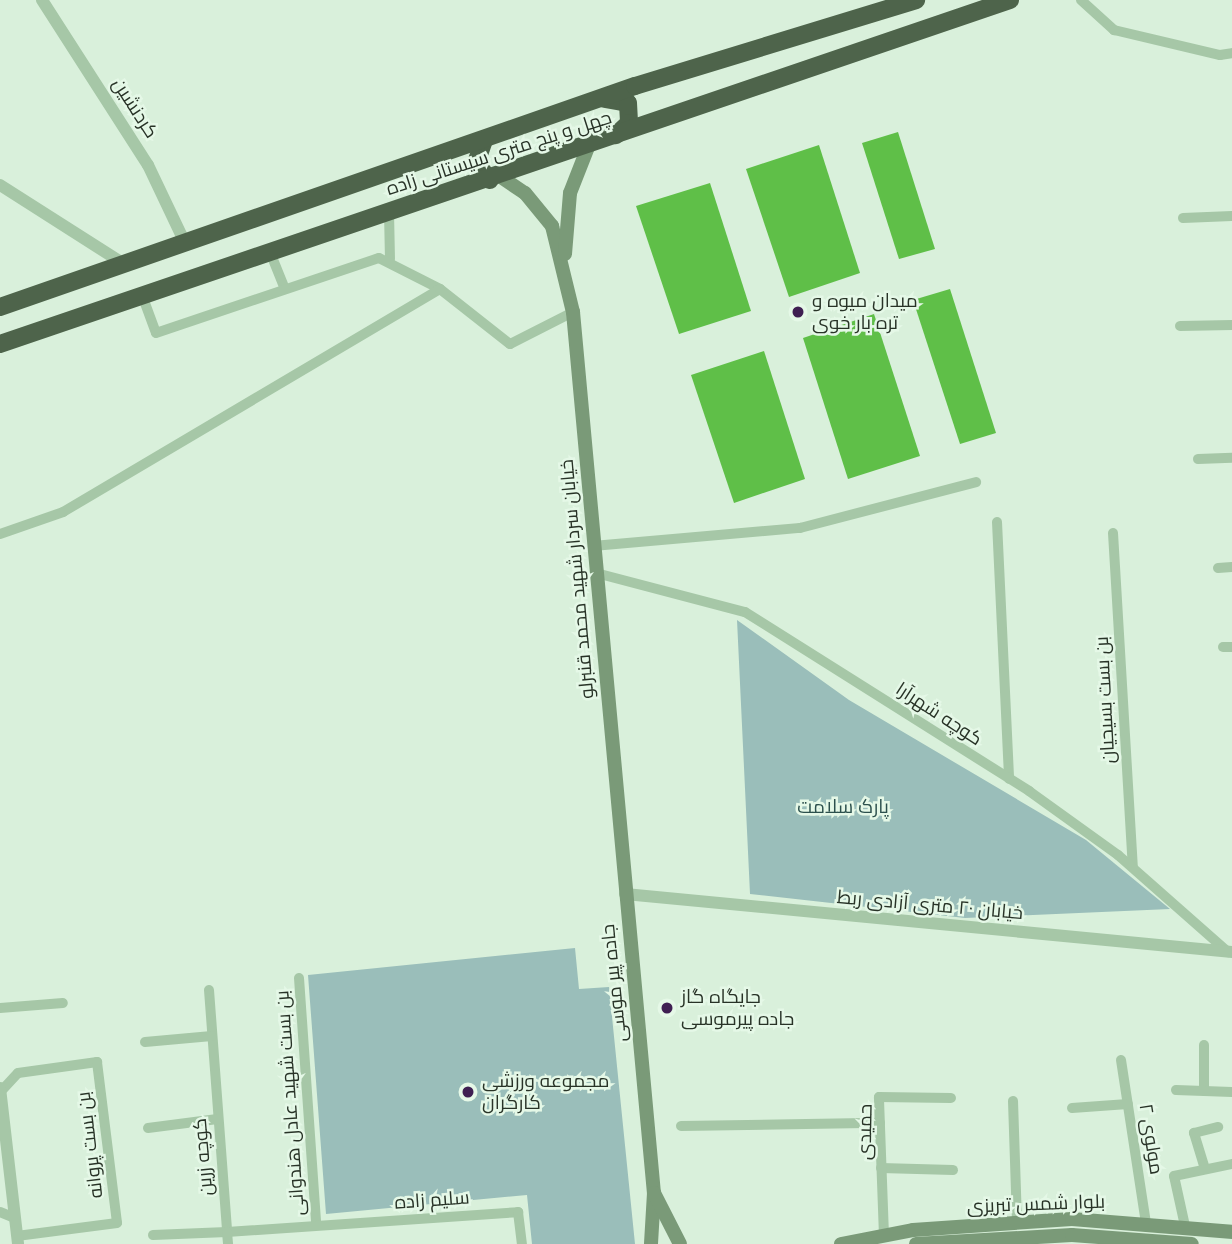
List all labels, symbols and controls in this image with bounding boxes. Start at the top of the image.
street label: کردنشین [107,74,163,142]
street label: چهل و پنج متری سیستانی زاده [383,106,615,200]
place label: میدان میوه و تره بار خوی [812,290,918,334]
marker: میدان میوه و تره بار خوی [790,304,806,320]
street label: خیابان سردار شهید محمد قنبرلو [555,458,599,700]
street label: بن بست بسیجیان [1090,636,1120,764]
street label: کوچه شهرآرا [891,678,987,750]
park label: پارک سلامت [797,796,889,818]
street label: خیابان ۲۰ متری آزادی ربط [836,886,1024,924]
street label: جاده پیر موسی [596,923,632,1043]
place label: جایگاه گاز جاده پیرموسی [681,986,794,1030]
street label: بن بست شهید عادل هندوانی [271,990,309,1216]
marker: جایگاه گاز جاده پیرموسی [659,1000,675,1016]
place label: مجموعه ورزشی کارگران [482,1070,609,1114]
marker: مجموعه ورزشی کارگران [460,1084,476,1100]
street label: بن بست پروانه [72,1090,108,1200]
street label: مولوی ۲ [1134,1102,1168,1176]
street label: حمیدی [853,1104,877,1160]
street label: کوچه زرین [188,1117,218,1197]
street label: سلیم زاده [394,1186,470,1214]
street label: بلوار شمس تبریزی [967,1190,1105,1218]

